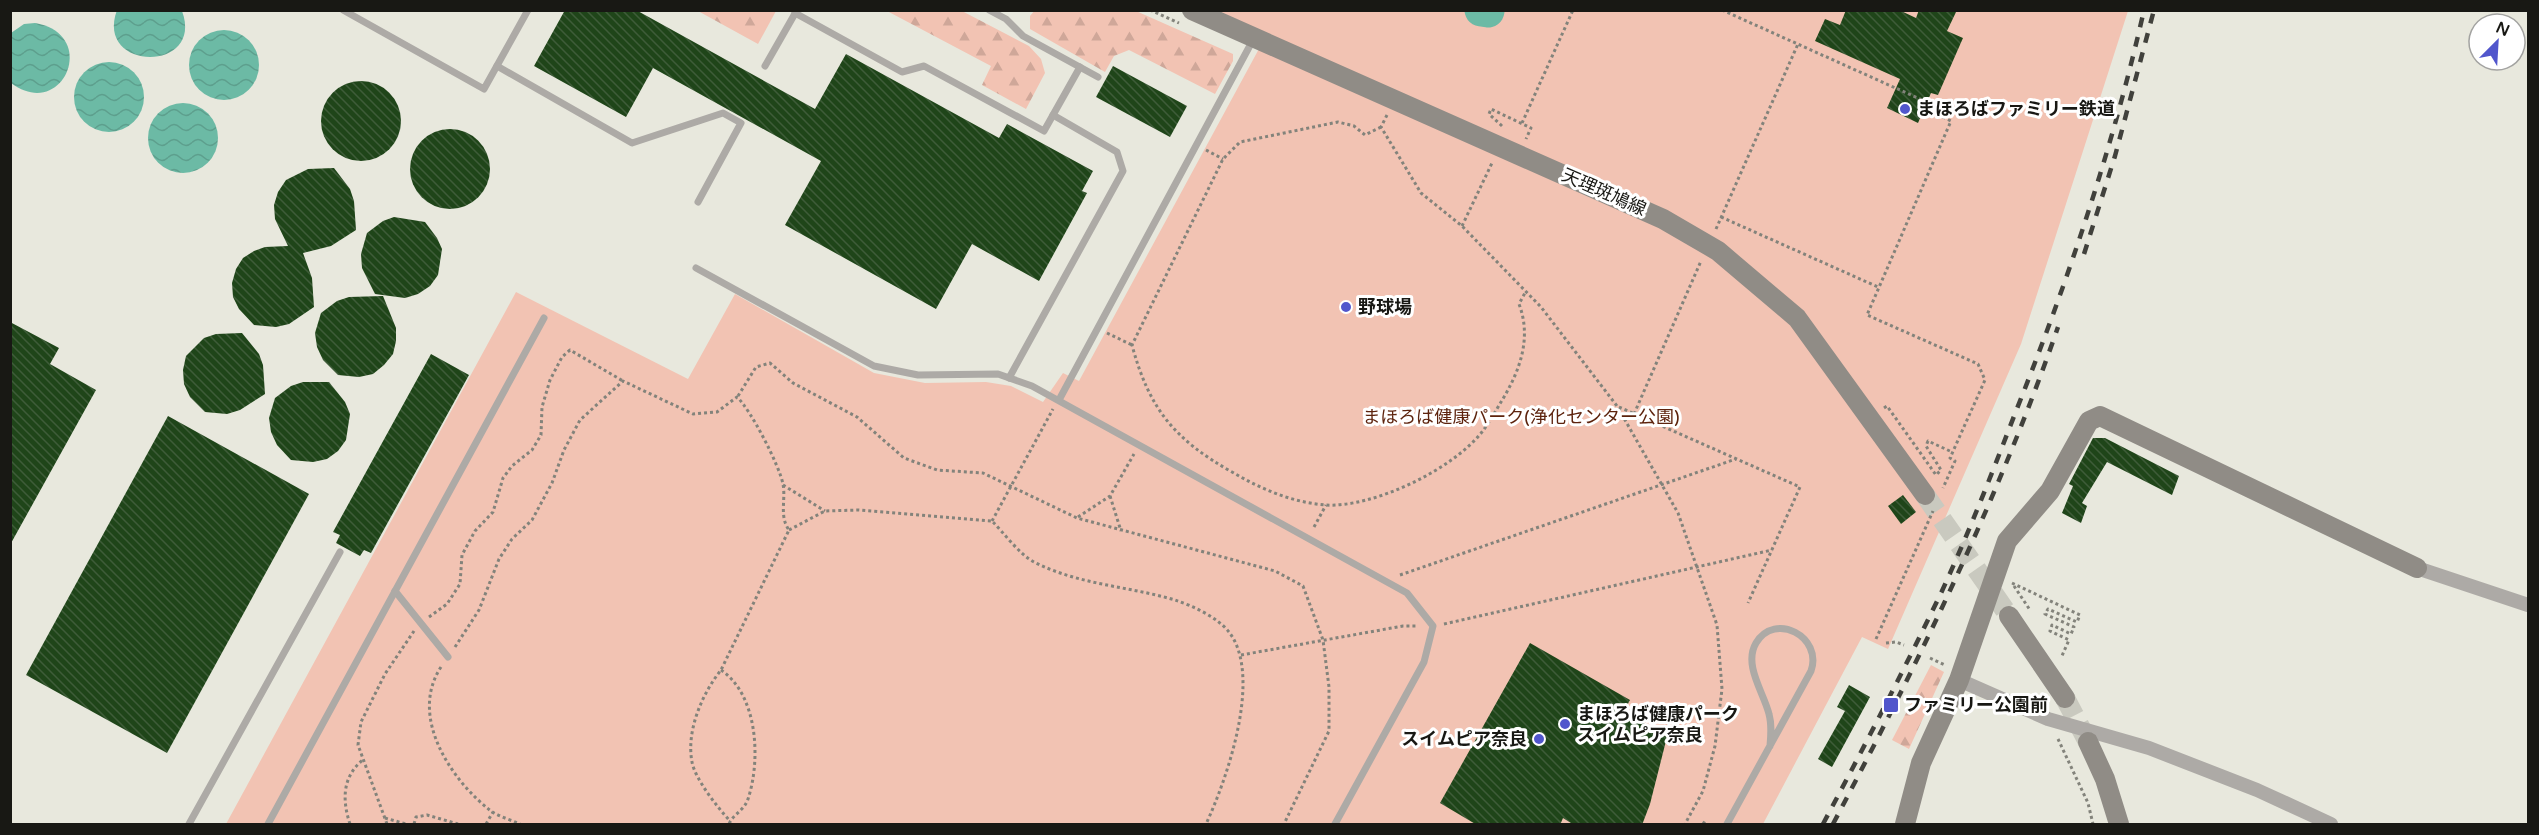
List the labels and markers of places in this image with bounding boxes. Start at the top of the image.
place label: まほろばファミリー鉄道 [1917,98,2115,120]
marker: まほろばファミリー鉄道 [1898,102,1912,116]
place label: 野球場 [1358,296,1412,318]
marker: 野球場 [1339,300,1353,314]
place label: ファミリー公園前 [1904,694,2048,716]
marker: ファミリー公園前 [1882,696,1900,714]
place label: まほろば健康パーク スイムピア奈良 [1577,703,1739,746]
marker: まほろば健康パーク スイムピア奈良 [1558,717,1572,731]
place label: スイムピア奈良 [1401,728,1527,750]
marker: スイムピア奈良 [1532,732,1546,746]

